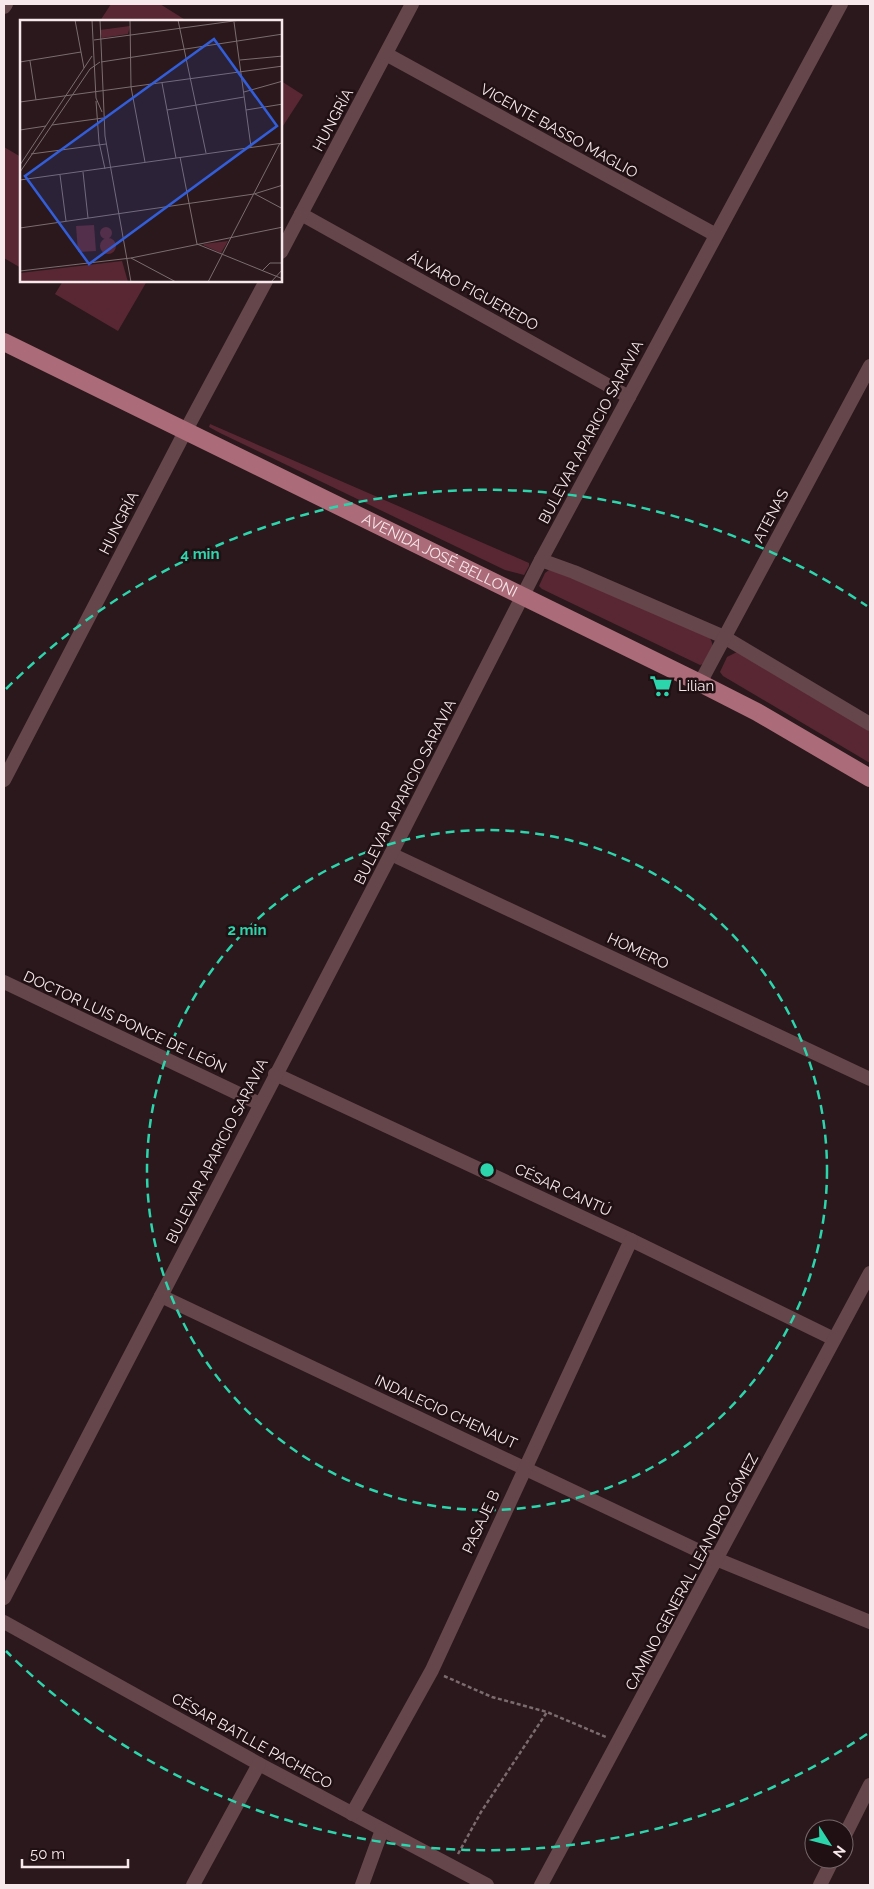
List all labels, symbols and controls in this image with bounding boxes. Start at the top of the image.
inset map [20,20,282,282]
street label: VICENTE BASSO MAGLIO [477,80,641,182]
street label: HUNGRÍA [309,86,357,154]
street label: ÁLVARO FIGUEREDO [405,248,541,334]
street label: BULEVAR APARICIO SARAVIA [535,337,647,527]
street label: ATENAS [749,486,793,546]
street label: HUNGRÍA [95,488,143,558]
street label: AVENIDA JOSÉ BELLONI [359,510,520,601]
text: 4 min [180,545,220,563]
supermarket icon: Lilian [648,673,674,699]
place label: Lilian [678,677,714,695]
street label: BULEVAR APARICIO SARAVIA [350,696,460,888]
text: 2 min [228,921,266,939]
street label: HOMERO [604,929,672,973]
street label: DOCTOR LUIS PONCE DE LEÓN [21,967,229,1077]
street label: BULEVAR APARICIO SARAVIA [162,1055,272,1247]
street label: CÉSAR CANTÚ [512,1160,614,1220]
centre of rings [478,1161,496,1179]
street label: INDALECIO CHENAUT [372,1371,520,1453]
street label: CAMINO GENERAL LEANDRO GÓMEZ [622,1451,762,1693]
street label: PASAJE B [459,1487,503,1557]
street label: CÉSAR BATLLE PACHECO [169,1689,335,1793]
north arrow [804,1819,854,1869]
scale bar [22,1836,129,1868]
text: N [830,1843,849,1861]
text: 50 m [30,1845,65,1863]

